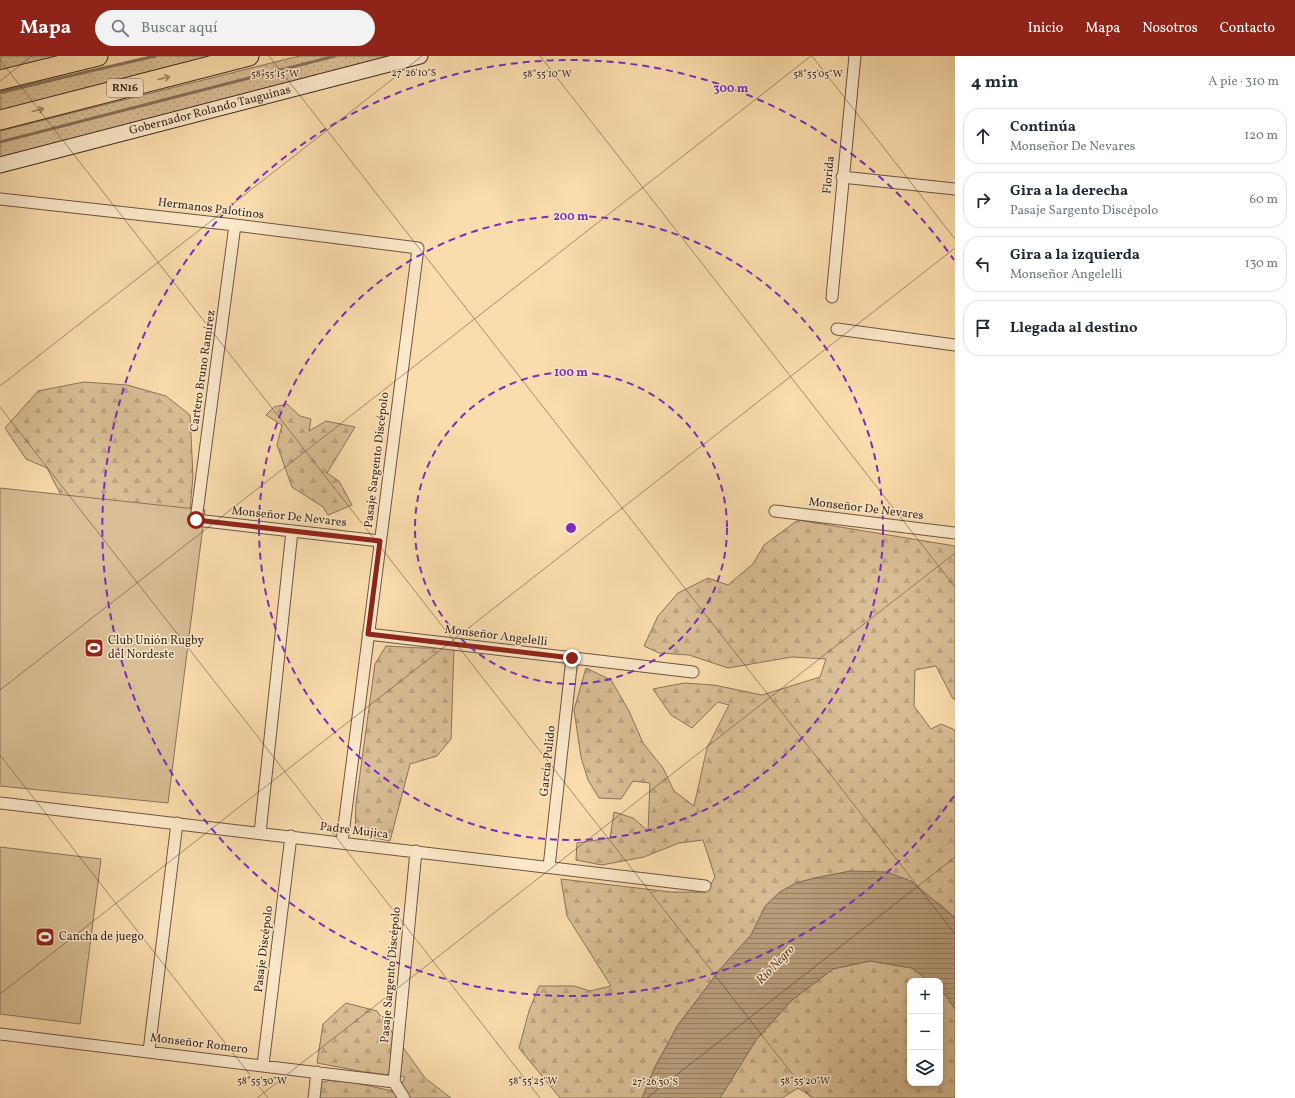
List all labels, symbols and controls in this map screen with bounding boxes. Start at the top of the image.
search box [95,10,375,46]
text: Mapa [20,15,71,41]
icon: search [109,17,131,39]
text: Buscar aquí [141,18,217,39]
text: Inicio [1028,19,1063,38]
text: Mapa [1085,19,1120,38]
text: Nosotros [1142,19,1198,38]
text: Contacto [1220,19,1275,38]
text: 27°26'10"S [392,66,436,80]
text: 58°55'15"W [251,67,299,81]
text: 58°55'10"W [523,67,571,81]
text: 58°55'05"W [793,67,843,81]
text: 4 min [971,71,1018,94]
text: A pie · 310 m [1208,73,1279,91]
one-way arrow [157,74,170,81]
road number: RN16 [107,79,143,97]
text: 300 m [714,81,749,97]
street label: Gobernador Rolando Tauguinas [128,82,293,139]
one-way arrow [31,106,44,114]
text: Continúa [1010,117,1076,138]
icon: ahead [972,125,994,147]
text: 120 m [1244,127,1278,145]
text: Monseñor De Nevares [1010,138,1135,156]
street label: Florida [819,155,839,195]
text: Gira a la derecha [1010,181,1128,202]
icon: right [972,189,994,211]
text: 60 m [1250,191,1278,209]
street label: Hermanos Palotinos [157,195,265,223]
text: Pasaje Sargento Discépolo [1010,202,1158,220]
text: 200 m [553,209,589,225]
text: Gira a la izquierda [1010,245,1140,266]
icon: left [972,253,994,275]
text: 130 m [1245,255,1278,273]
text: Monseñor Angelelli [1010,266,1122,284]
street label: Cartero Bruno Ramírez [187,309,219,433]
icon: arrive [972,317,994,339]
text: Llegada al destino [1010,318,1138,339]
text: 100 m [554,365,588,381]
street label: Pasaje Sargento Discépolo [361,391,393,529]
street label: Monseñor De Nevares [808,494,924,524]
street label: Monseñor De Nevares [231,503,347,531]
route start [187,511,205,529]
centre of rings [564,521,578,535]
street label: Monseñor Angelelli [444,622,549,650]
place label: Club Unión Rugby del Nordeste [108,633,205,663]
sports icon: Club Unión Rugby del Nordeste [83,637,105,659]
route end [563,649,581,667]
street label: García Pulido [536,725,560,797]
street label: Padre Mujica [319,819,389,843]
street label: Pasaje Discépolo [251,905,277,993]
street label: Pasaje Sargento Discépolo [377,906,405,1044]
sports icon: Cancha de juego [34,926,56,948]
place label: Cancha de juego [59,929,144,945]
water label: Río Negro [752,941,800,989]
map controls [907,978,943,1086]
button: + [907,978,943,1014]
button: − [907,1014,943,1050]
street label: Monseñor Romero [149,1030,249,1058]
button: layers [907,1050,943,1086]
text: 58°55'30"W [237,1074,287,1088]
text: 58°55'25"W [508,1074,558,1088]
text: 58°55'20"W [780,1074,830,1088]
text: 27°26'30"S [632,1075,678,1089]

